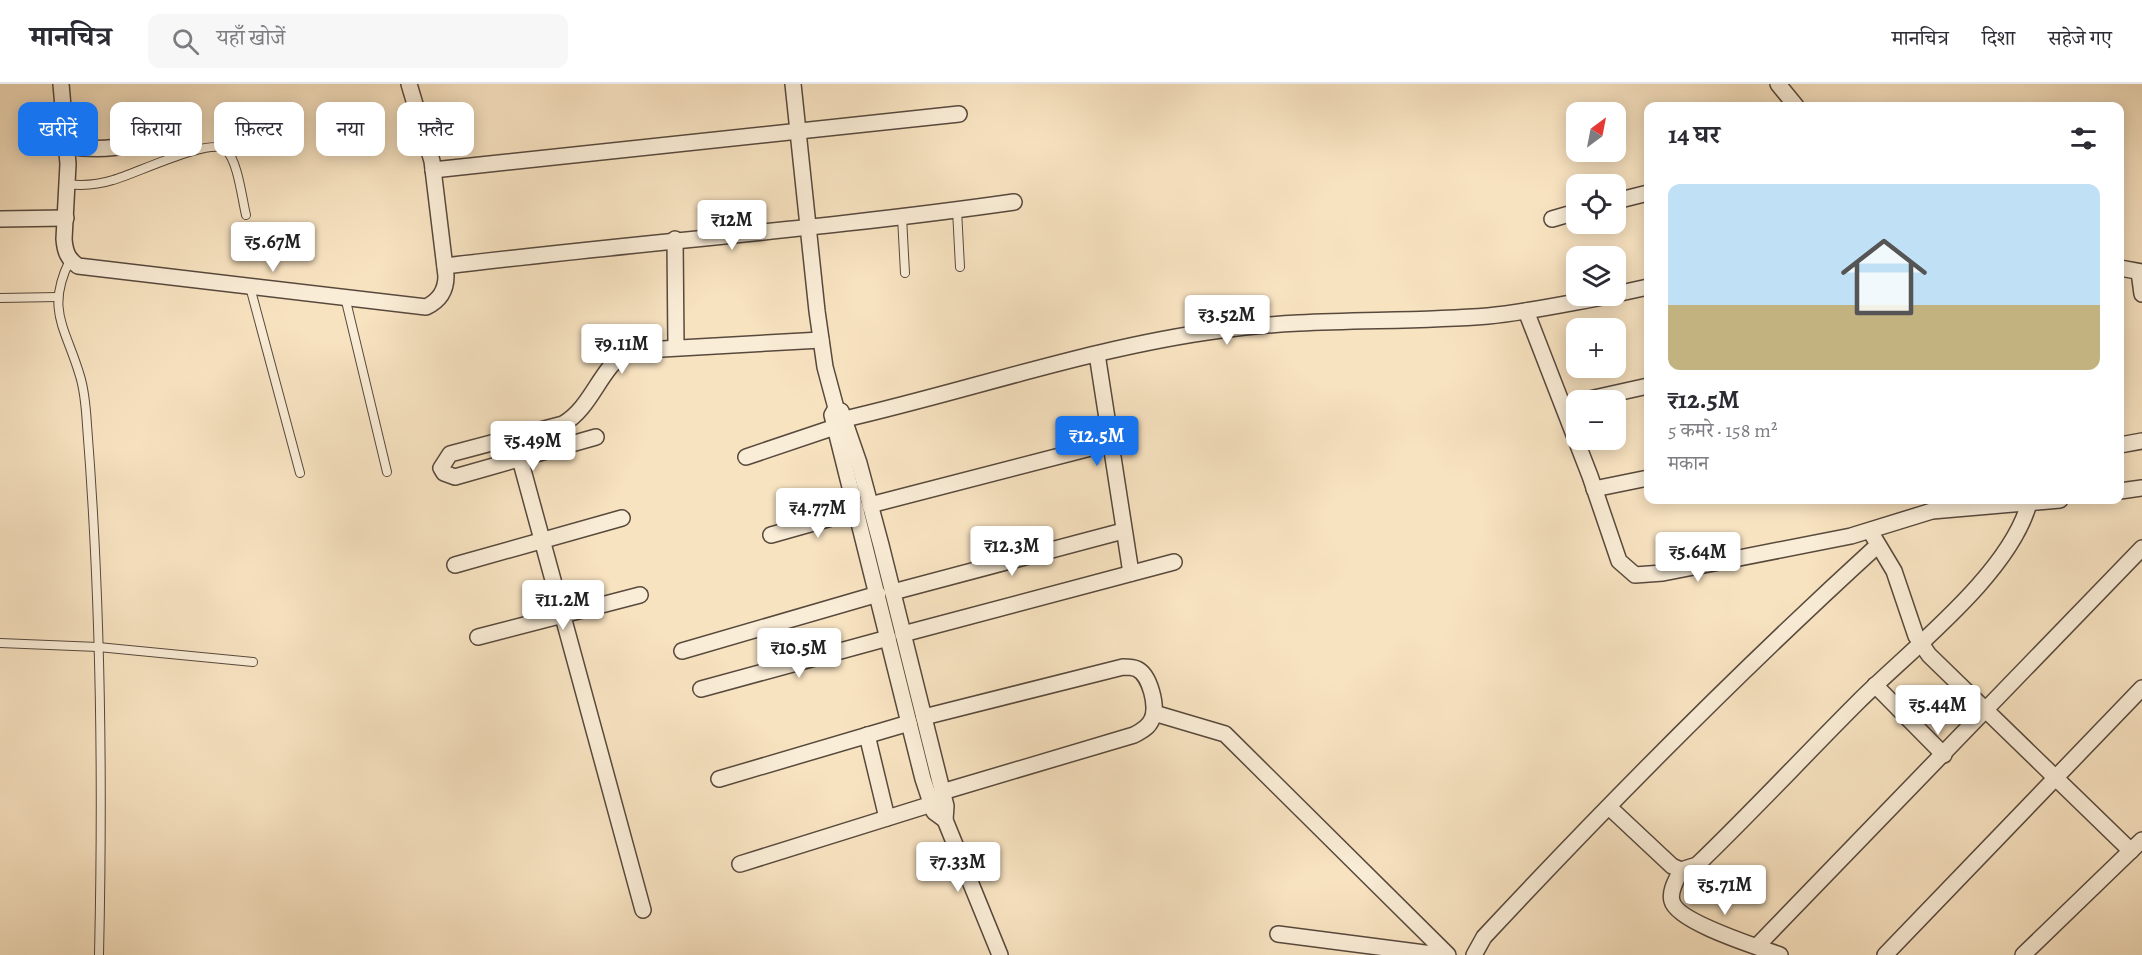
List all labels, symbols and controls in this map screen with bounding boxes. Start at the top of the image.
search box [148,14,568,68]
text: मानचित्र [30,18,112,56]
text: यहाँ खोजें [217,23,285,53]
text: मानचित्र [1892,24,1949,52]
text: दिशा [1982,24,2015,52]
text: सहेजे गए [2048,24,2112,52]
icon: search [169,25,202,58]
chip: खरीदें [18,102,98,156]
chip: किराया [110,102,202,156]
chip: फ़िल्टर [214,102,304,156]
chip: नया [316,102,385,156]
chip: फ़्लैट [397,102,474,156]
north arrow [1566,102,1626,162]
map controls [1566,102,1626,450]
text: 14 घर [1668,117,1720,152]
icon: filters [2067,122,2100,155]
button: locate [1566,174,1626,234]
pin: ₹12M [696,200,768,251]
text: ₹12M [711,206,753,233]
pin: ₹5.67M [224,222,322,273]
icon: home [1830,223,1938,331]
text: ₹5.67M [245,228,301,255]
button: layers [1566,246,1626,306]
pin: ₹3.52M [1178,295,1276,346]
text: ₹3.52M [1199,301,1255,328]
button: + [1566,318,1626,378]
pin: ₹9.11M [573,324,671,375]
text: ₹9.11M [595,330,649,357]
text: ₹12.5M [1668,382,1740,417]
button: − [1566,390,1626,450]
pin: ₹12.5M [1048,416,1146,467]
text: 5 कमरे · 158 m² [1668,417,1778,444]
pin: ₹5.49M [484,421,582,472]
text: ₹12.5M [1069,422,1125,449]
text: ₹5.49M [505,427,562,454]
text: मकान [1668,450,1709,477]
pin: ₹4.77M [769,488,867,539]
text: ₹4.77M [790,494,846,521]
pin: ₹12.3M [963,526,1061,577]
text: ₹12.3M [984,532,1040,559]
pin: ₹5.64M [1649,532,1747,583]
text: ₹5.64M [1669,538,1727,565]
pin: ₹11.2M [514,580,612,631]
text: ₹11.2M [536,586,590,613]
pin: ₹10.5M [750,628,848,679]
text: ₹10.5M [771,634,827,661]
pin: ₹5.44M [1889,685,1987,736]
text: ₹5.44M [1909,691,1967,718]
pin: ₹7.33M [909,842,1007,893]
text: ₹7.33M [930,848,986,875]
pin: ₹5.71M [1676,865,1774,916]
text: ₹5.71M [1698,871,1752,898]

